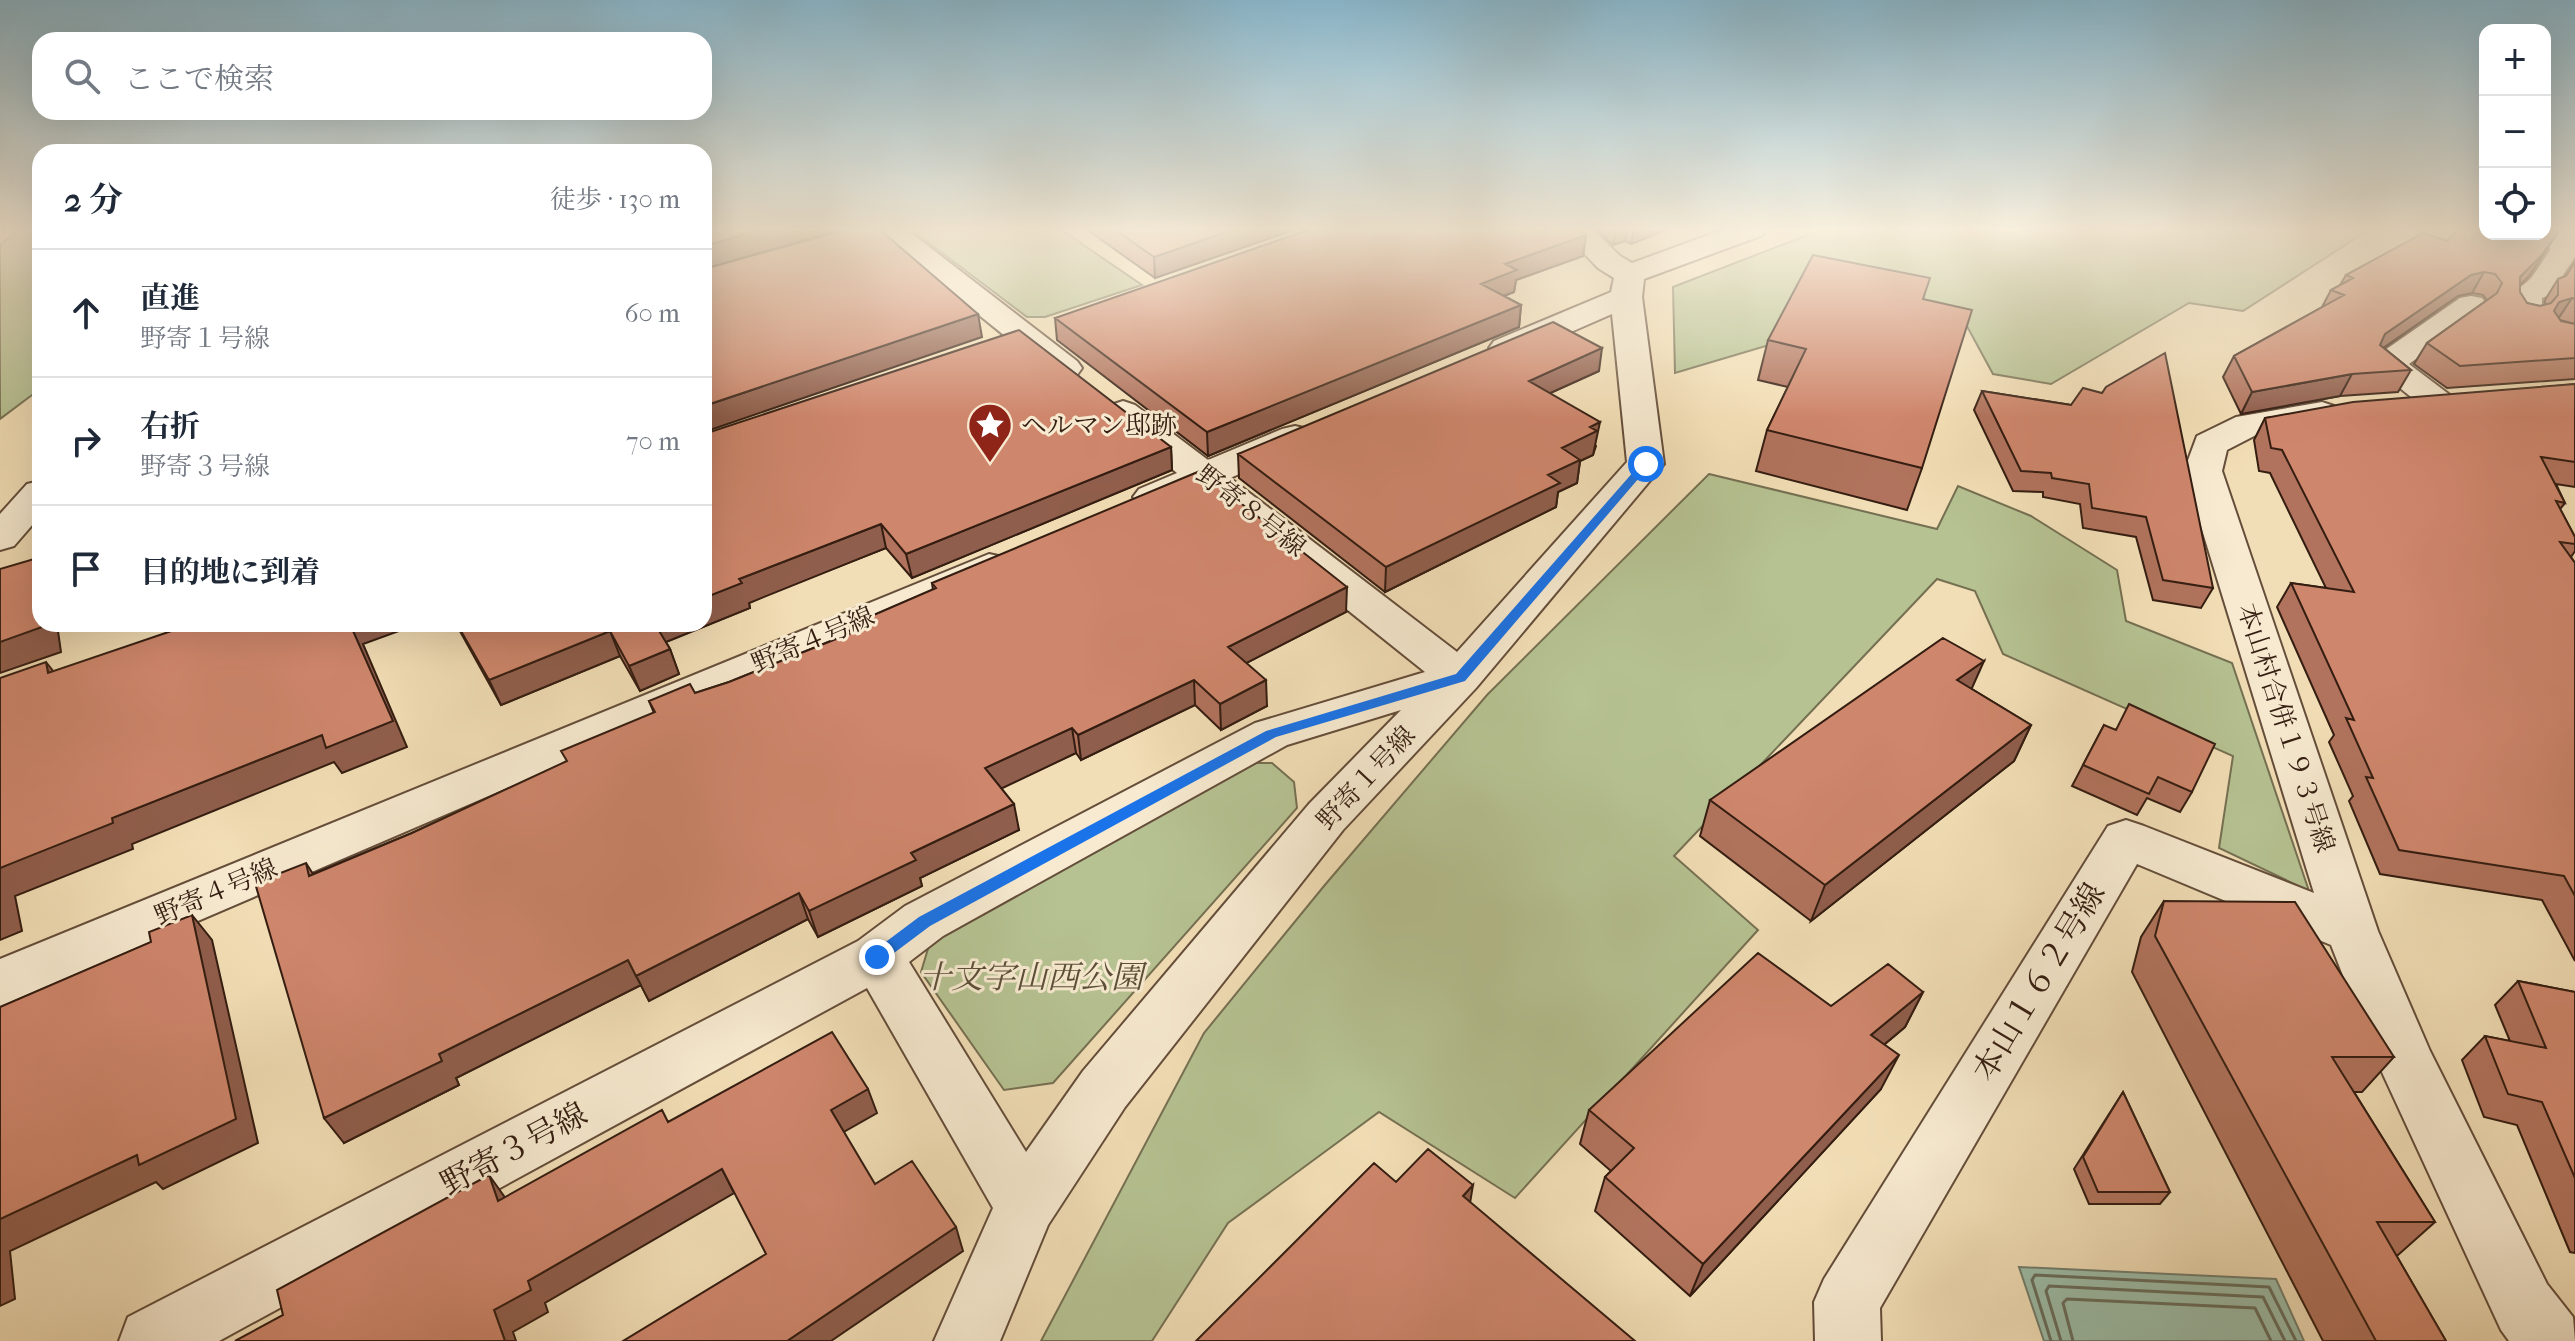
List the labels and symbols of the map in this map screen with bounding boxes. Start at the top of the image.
place icon: ヘルマン邸跡 [966,401,1014,464]
place label: ヘルマン邸跡 [1021,410,1177,441]
route start [1628,446,1664,482]
street label: 野寄８号線 [1190,459,1312,563]
street label: 野寄４号線 [747,600,879,680]
street label: 本山村合併１９３号線 [2231,600,2341,856]
street label: 野寄１号線 [1310,720,1422,836]
street label: 野寄４号線 [150,852,282,932]
street label: 本山１６２号線 [1965,876,2113,1088]
route end [859,939,895,975]
park label: 十文字山西公園 [919,959,1148,996]
street label: 野寄３号線 [435,1095,593,1203]

